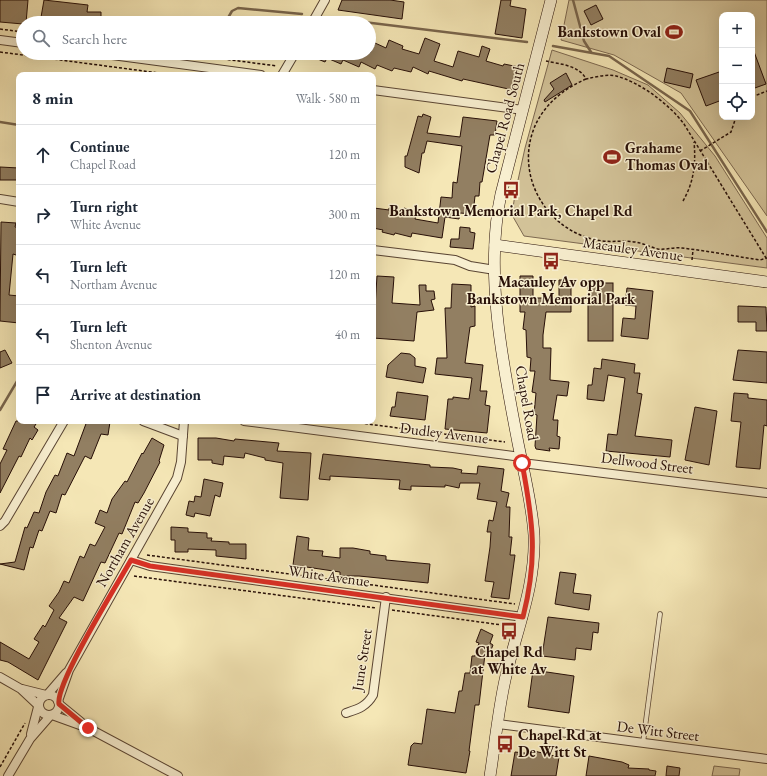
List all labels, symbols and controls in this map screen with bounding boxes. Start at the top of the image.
map controls [719,12,755,120]
button: + [719,12,755,48]
search box [16,16,376,60]
place label: Bankstown Oval [558,22,662,41]
sports icon: Bankstown Oval [664,22,684,42]
icon: search [30,27,52,49]
text: Search here [62,29,127,48]
button: − [719,48,755,84]
street label: Chapel Road South [481,60,528,175]
button: locate [719,84,755,120]
text: 8 min [32,87,73,109]
text: Walk · 580 m [296,90,360,107]
text: Continue [70,137,130,156]
place label: Grahame Thomas Oval [625,138,709,174]
icon: ahead [32,144,54,166]
text: 120 m [329,146,360,163]
sports icon: Grahame Thomas Oval [602,147,622,167]
text: Chapel Road [70,156,136,173]
bus stop icon: Bankstown Memorial Park, Chapel Rd [501,180,521,200]
text: Turn right [70,197,138,216]
place label: Bankstown Memorial Park, Chapel Rd [389,201,633,220]
icon: right [32,204,54,226]
text: 300 m [329,206,360,223]
text: White Avenue [70,216,141,233]
street label: Macauley Avenue [582,232,685,265]
bus stop icon: Macauley Av opp Bankstown Memorial Park [541,251,561,271]
text: Turn left [70,257,127,276]
icon: left [32,264,54,286]
text: 120 m [329,266,360,283]
place label: Macauley Av opp Bankstown Memorial Park [467,272,636,308]
text: Northam Avenue [70,276,157,293]
text: Turn left [70,317,127,336]
icon: left [32,324,54,346]
text: 40 m [335,326,360,343]
text: Shenton Avenue [70,336,152,353]
street label: Chapel Road [512,364,544,442]
icon: arrive [32,384,54,406]
text: Arrive at destination [70,385,201,404]
street label: Dudley Avenue [399,418,489,447]
street label: Dellwood Street [600,447,694,478]
route start [513,454,531,472]
street label: Northam Avenue [91,493,158,590]
street label: White Avenue [287,560,371,591]
bus stop icon: Chapel Rd at White Av [499,621,519,641]
street label: June Street [347,627,376,694]
place label: Chapel Rd at White Av [471,642,548,678]
street label: De Witt Street [616,716,701,745]
route end [79,719,97,737]
place label: Chapel Rd at De Witt St [518,725,602,761]
bus stop icon: Chapel Rd at De Witt St [495,734,515,754]

